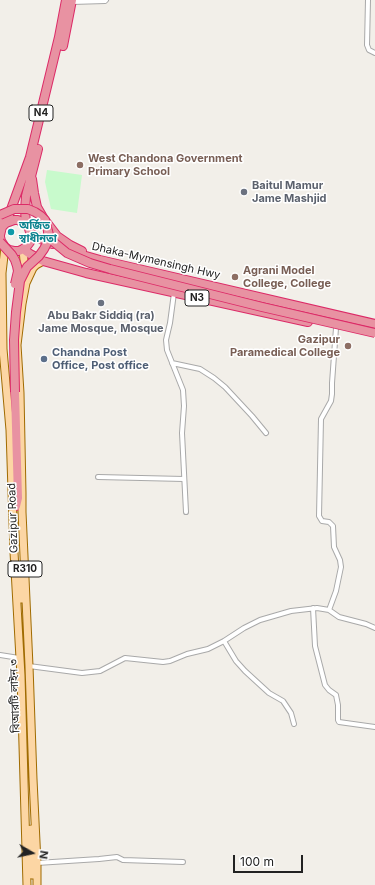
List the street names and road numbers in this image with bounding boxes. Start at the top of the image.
road number: N4 [29,105,53,121]
street label: Dhaka-Mymensingh Hwy [91,240,221,282]
road number: N3 [185,290,209,306]
street label: Gazipur Road [5,483,21,553]
road number: R310 [8,561,42,577]
street label: বিআরটি লাইন ৩ [7,659,23,733]

